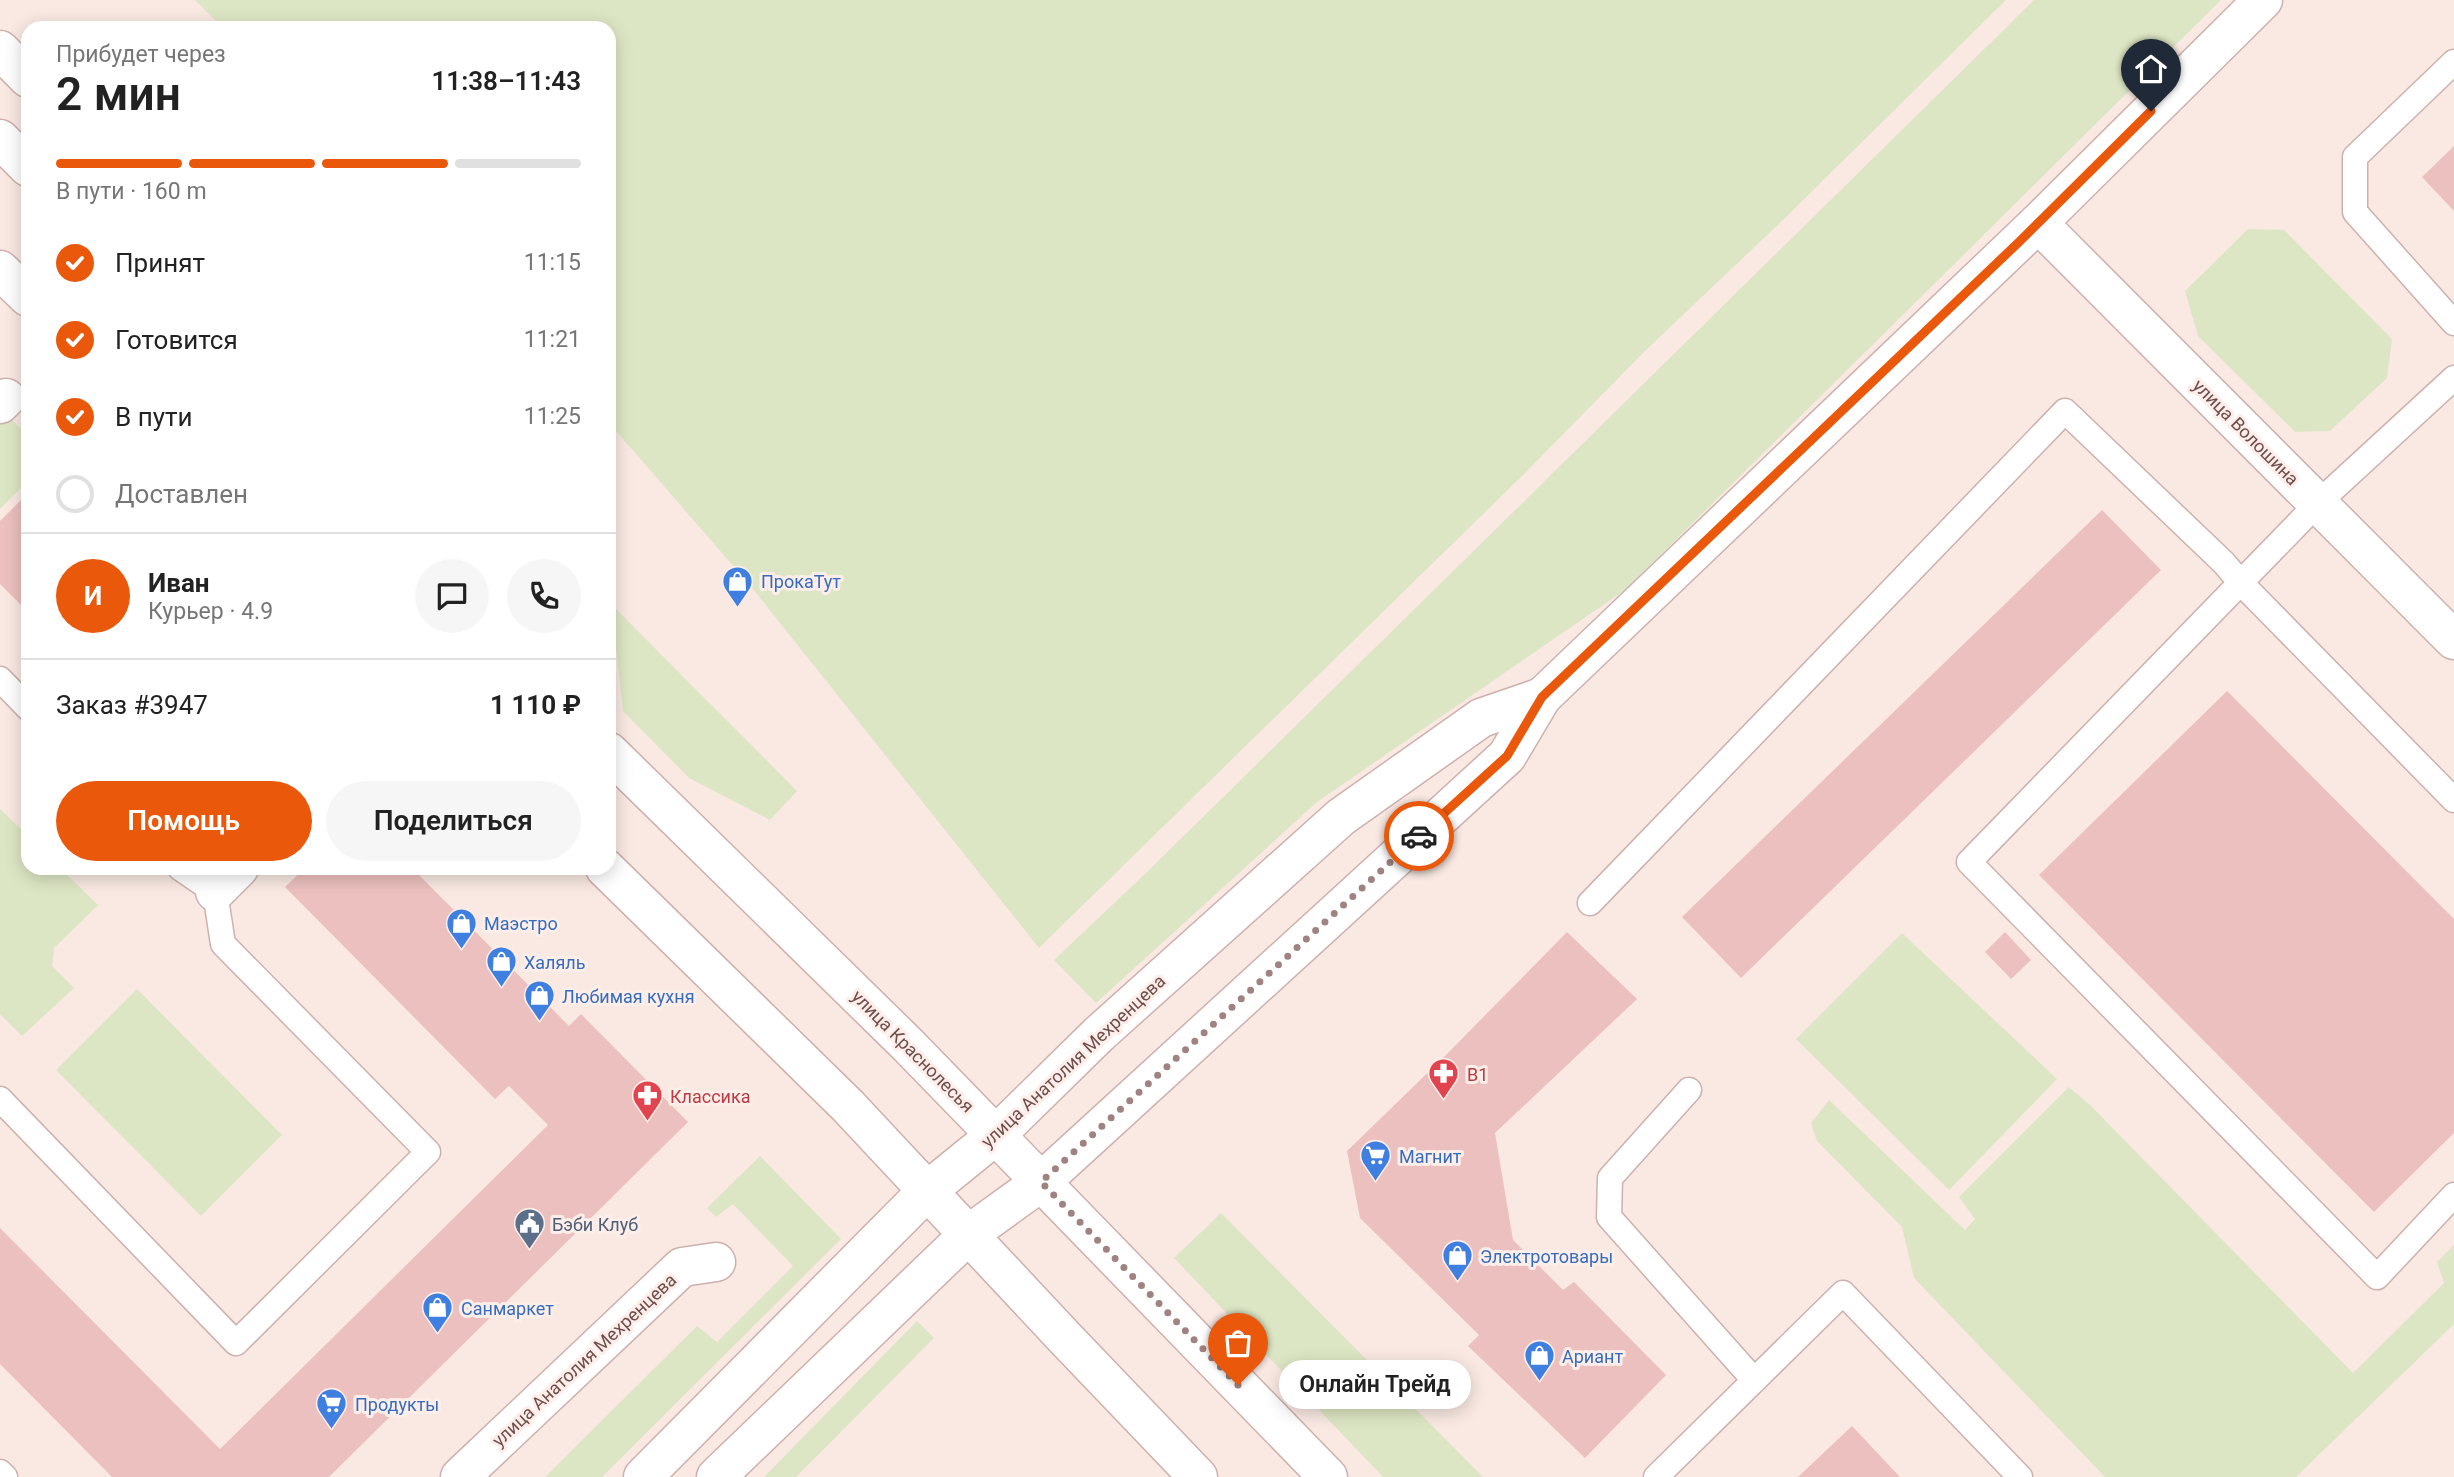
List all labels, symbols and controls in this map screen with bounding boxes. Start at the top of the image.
pin [2121,39,2181,111]
text: Прибудет через [56,41,226,68]
icon: home [2132,50,2170,88]
text: 11:38–11:43 [431,66,581,96]
text: 2 мин [56,67,181,121]
text: В пути · 160 m [56,178,207,205]
icon: check [56,244,94,282]
text: Принят [115,248,205,278]
text: 11:15 [524,249,581,276]
icon: check [56,321,94,359]
text: Готовится [115,325,238,355]
text: 11:21 [524,326,581,353]
street label: улица Волошина [2189,375,2303,489]
icon: check [56,398,94,436]
text: В пути [115,402,192,432]
text: 11:25 [524,403,581,430]
text: Доставлен [115,479,248,509]
button: chat [415,559,489,633]
button: phone [507,559,581,633]
shop icon: ПрокаТут [721,564,755,608]
text: Иван [148,568,210,598]
place label: ПрокаТут [761,571,841,592]
text: И [84,581,102,611]
text: Курьер · 4.9 [148,598,273,625]
text: Заказ #3947 [56,690,208,720]
text: 1 110 ₽ [490,690,581,720]
button: Помощь [56,781,312,861]
button: Поделиться [326,781,581,861]
courier [1384,801,1454,871]
icon: car [1400,817,1438,855]
shop icon: Маэстро [444,906,478,950]
place label: Маэстро [484,913,558,934]
shop icon: Халяль [484,945,518,989]
place label: Халяль [524,952,586,973]
street label: улица Анатолия Мехренцева [977,970,1169,1152]
shop icon: Любимая кухня [522,979,556,1023]
place label: Любимая кухня [562,986,695,1007]
street label: улица Краснолесья [848,986,978,1116]
pharmacy icon: B1 [1427,1057,1461,1101]
place label: B1 [1467,1064,1488,1085]
pharmacy icon: Классика [630,1079,664,1123]
place label: Классика [670,1086,751,1107]
supermarket icon: Магнит [1359,1139,1393,1183]
place label: Магнит [1399,1146,1462,1167]
public building icon: Бэби Клуб [512,1207,546,1251]
place label: Бэби Клуб [552,1214,638,1235]
shop icon: Электротовары [1440,1239,1474,1283]
place label: Электротовары [1480,1246,1613,1267]
street label: улица Анатолия Мехренцева [488,1269,680,1451]
shop icon: Санмаркет [421,1291,455,1335]
place label: Санмаркет [461,1298,554,1319]
pin [1208,1313,1268,1385]
icon: bag [1219,1324,1257,1362]
shop icon: Ариант [1522,1339,1556,1383]
place label: Ариант [1562,1346,1623,1367]
callout: Онлайн Трейд [1280,1360,1472,1410]
text: Онлайн Трейд [1299,1371,1451,1398]
supermarket icon: Продукты [315,1387,349,1431]
place label: Продукты [355,1394,439,1415]

